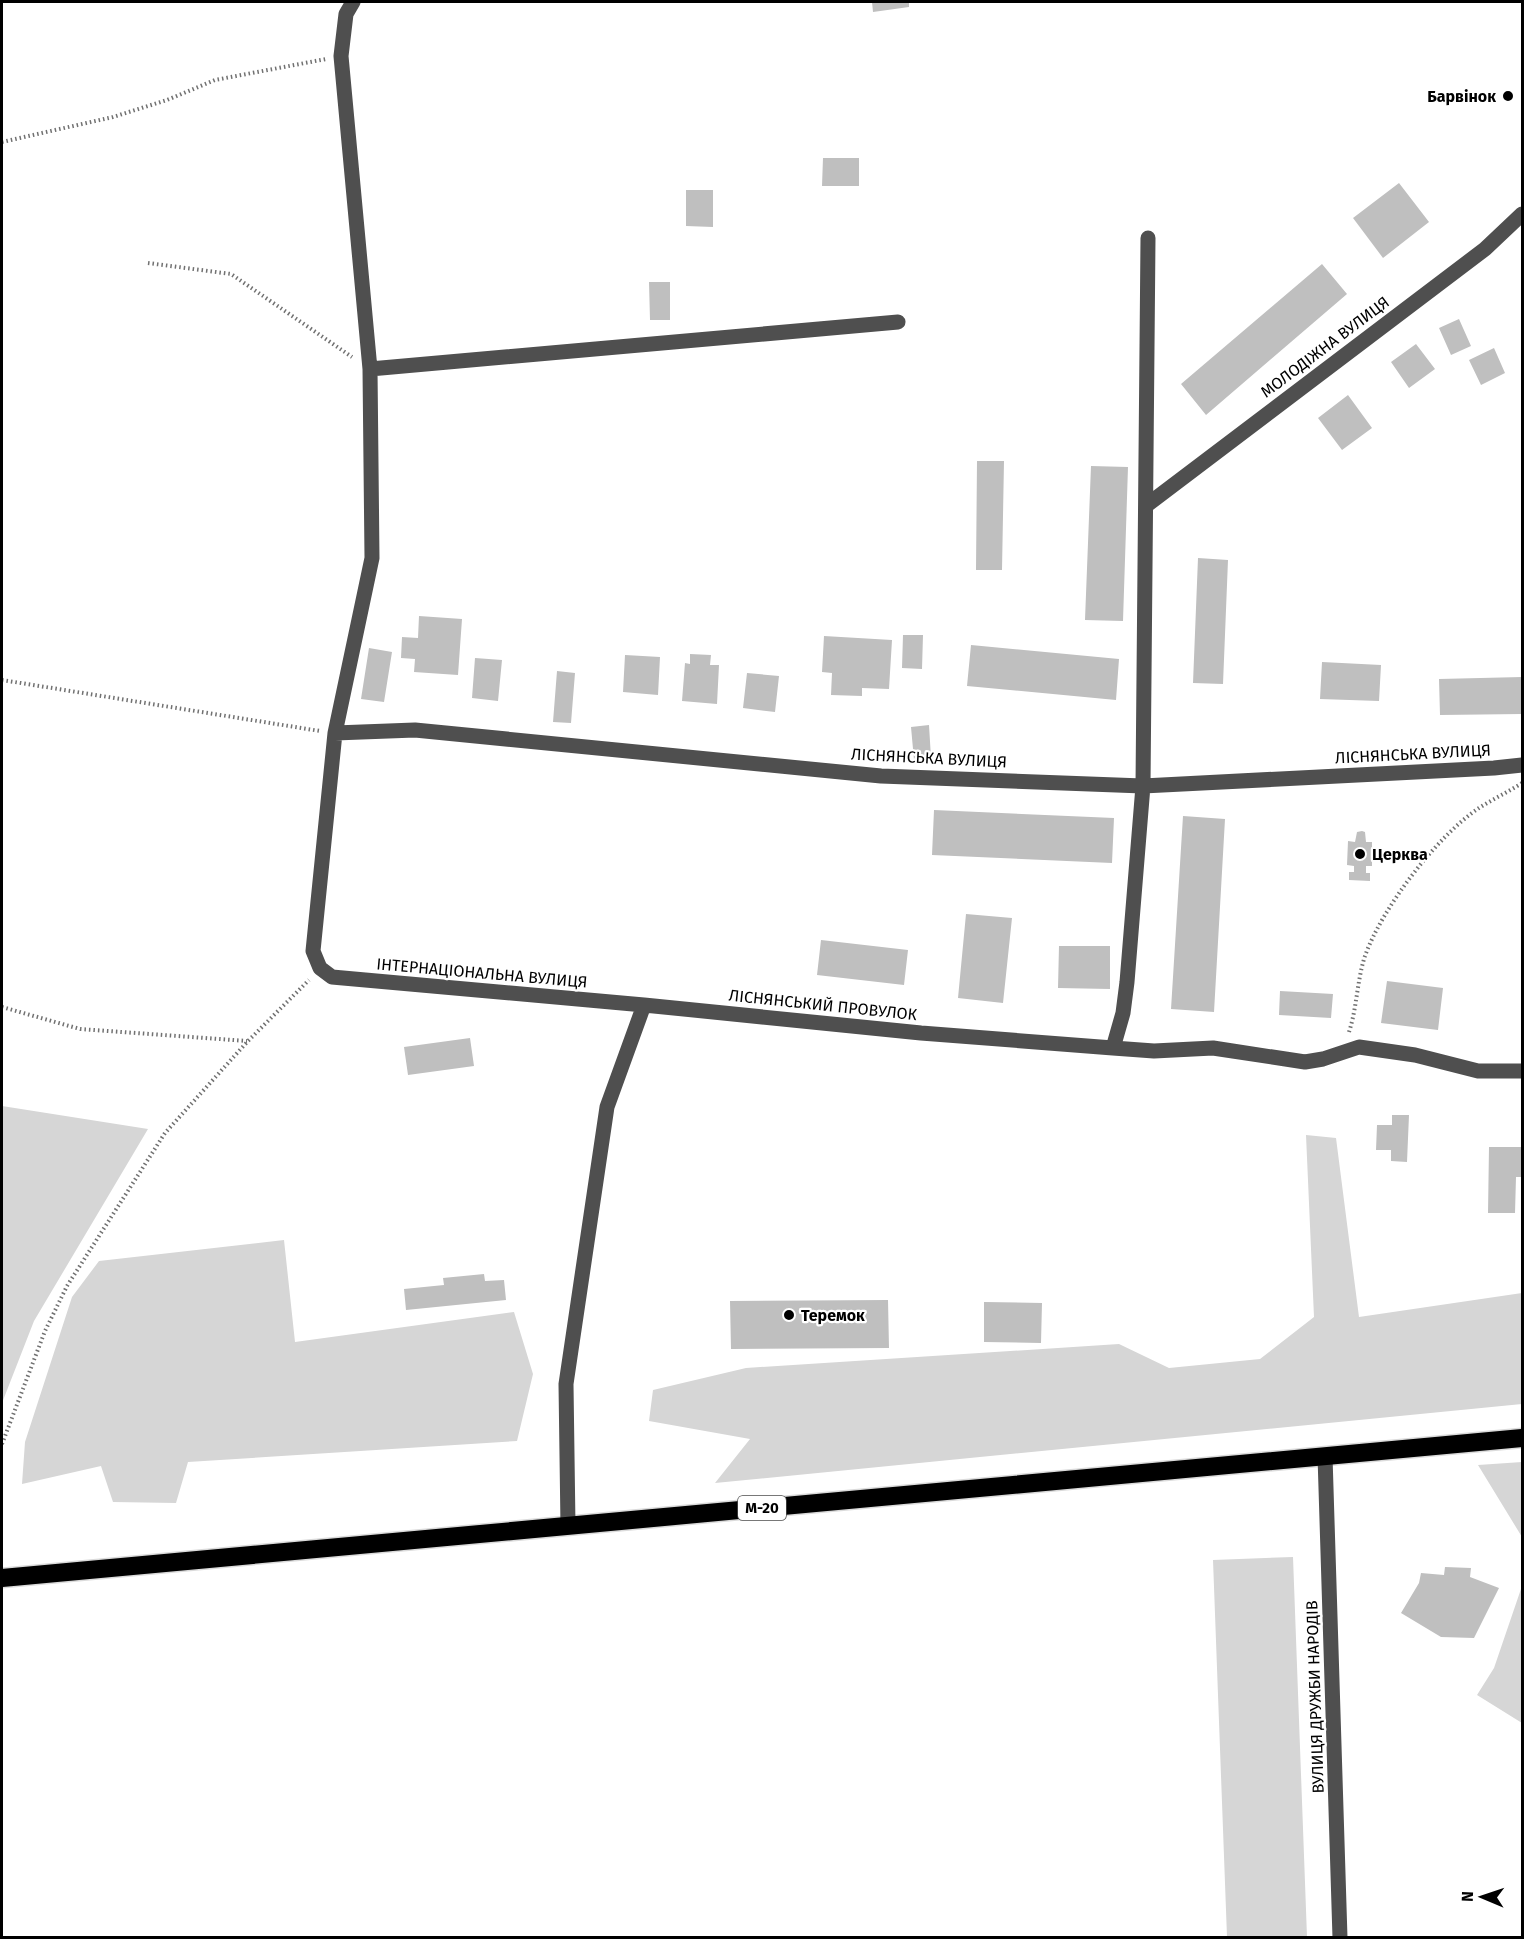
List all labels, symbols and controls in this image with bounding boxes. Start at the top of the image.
place label: Барвінок [1427,87,1496,106]
marker: Барвінок [1501,89,1515,103]
street label: МОЛОДІЖНА ВУЛИЦЯ [1257,293,1393,401]
street label: ЛІСНЯНСЬКА ВУЛИЦЯ [1335,740,1491,768]
street label: ЛІСНЯНСЬКА ВУЛИЦЯ [851,744,1007,772]
place label: Церква [1372,845,1428,864]
marker: Церква [1353,847,1367,861]
street label: ІНТЕРНАЦІОНАЛЬНА ВУЛИЦЯ [376,954,588,992]
street label: ЛІСНЯНСЬКИЙ ПРОВУЛОК [728,986,919,1024]
place label: Теремок [801,1306,865,1325]
marker: Теремок [782,1308,796,1322]
road number: М-20 [738,1496,786,1520]
street label: ВУЛИЦЯ ДРУЖБИ НАРОДІВ [1302,1600,1328,1794]
north arrow [1452,1867,1512,1927]
text: N [1458,1891,1477,1902]

